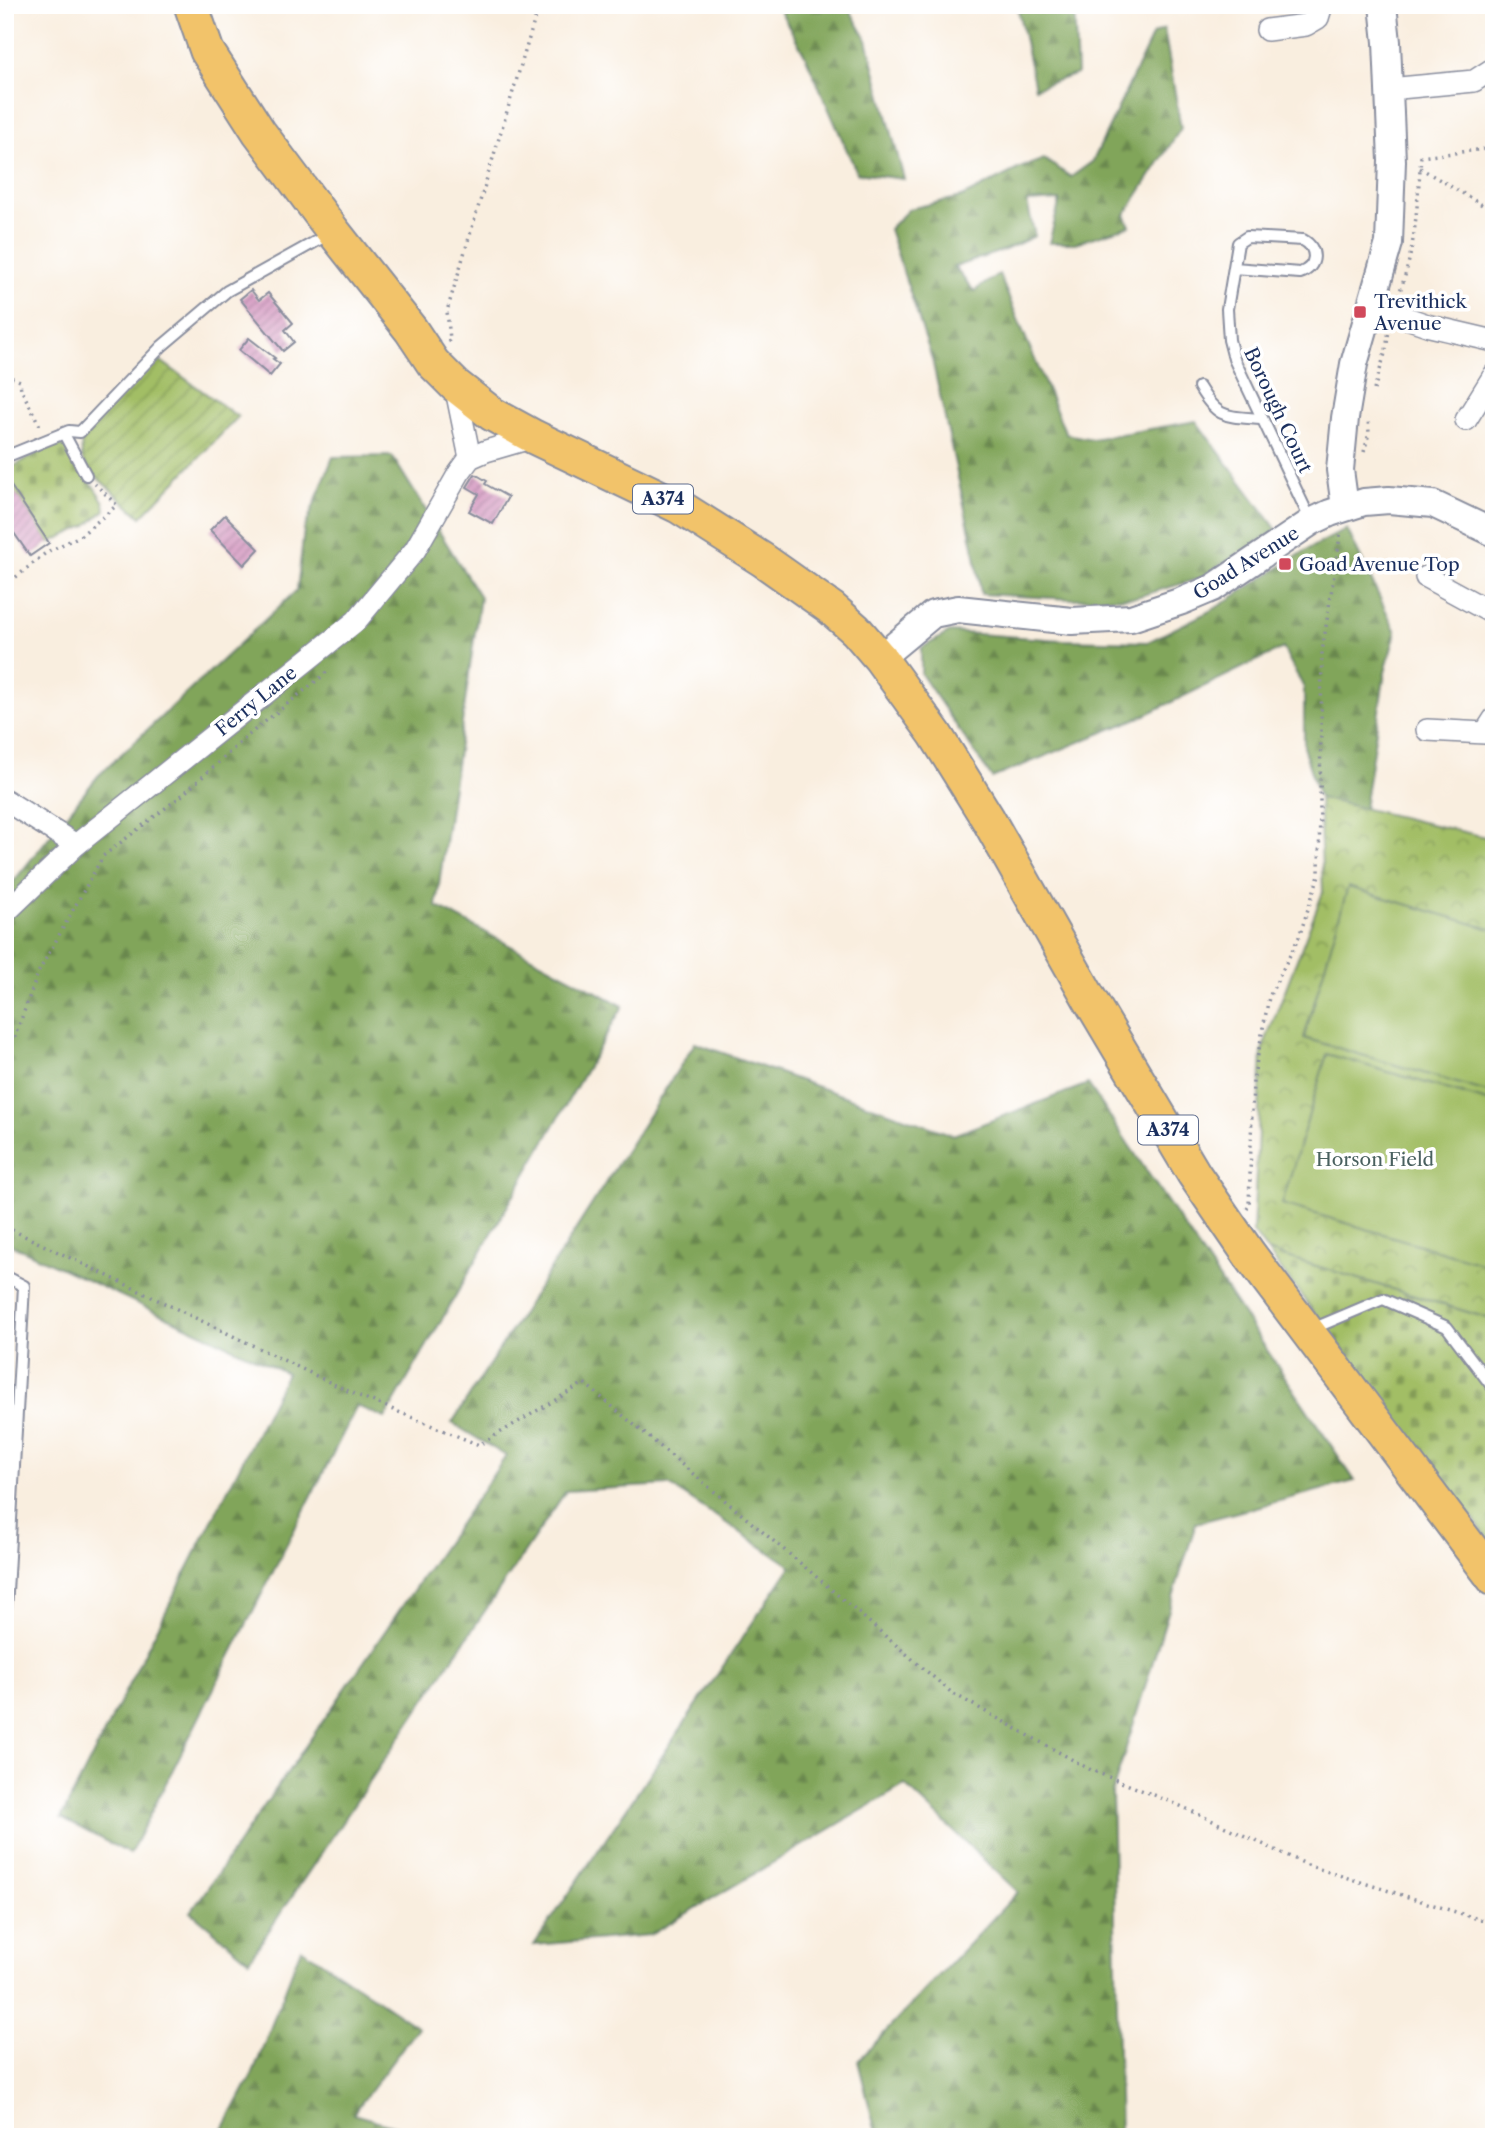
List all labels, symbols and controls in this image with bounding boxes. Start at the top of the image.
place label: Trevithick Avenue [1373,290,1468,335]
marker: Trevithick Avenue [1352,304,1368,320]
street label: Borough Court [1239,344,1317,477]
road number: A374 [633,485,693,514]
street label: Goad Avenue [1189,521,1303,605]
place label: Goad Avenue Top [1299,553,1460,576]
marker: Goad Avenue Top [1277,556,1293,572]
street label: Ferry Lane [211,661,301,741]
road number: A374 [1138,1115,1198,1144]
park label: Horson Field [1316,1148,1435,1171]

